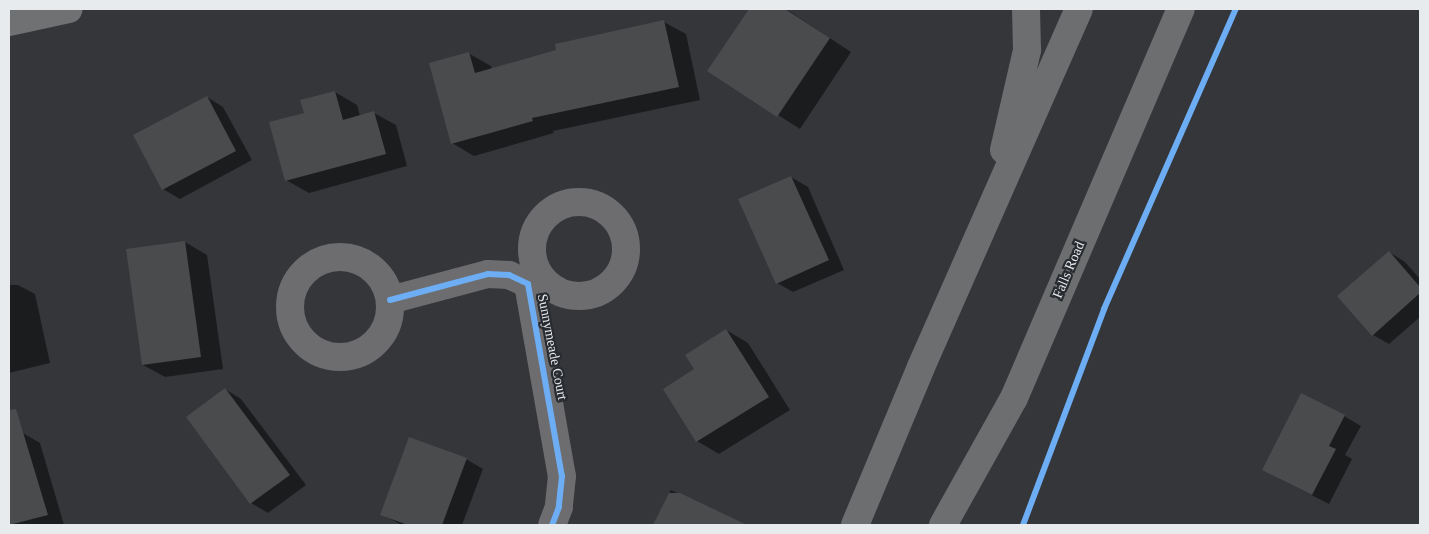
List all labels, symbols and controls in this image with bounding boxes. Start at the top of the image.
street label: Falls Road [1049,239,1089,301]
street label: Sunnymeade Court [533,293,571,401]

